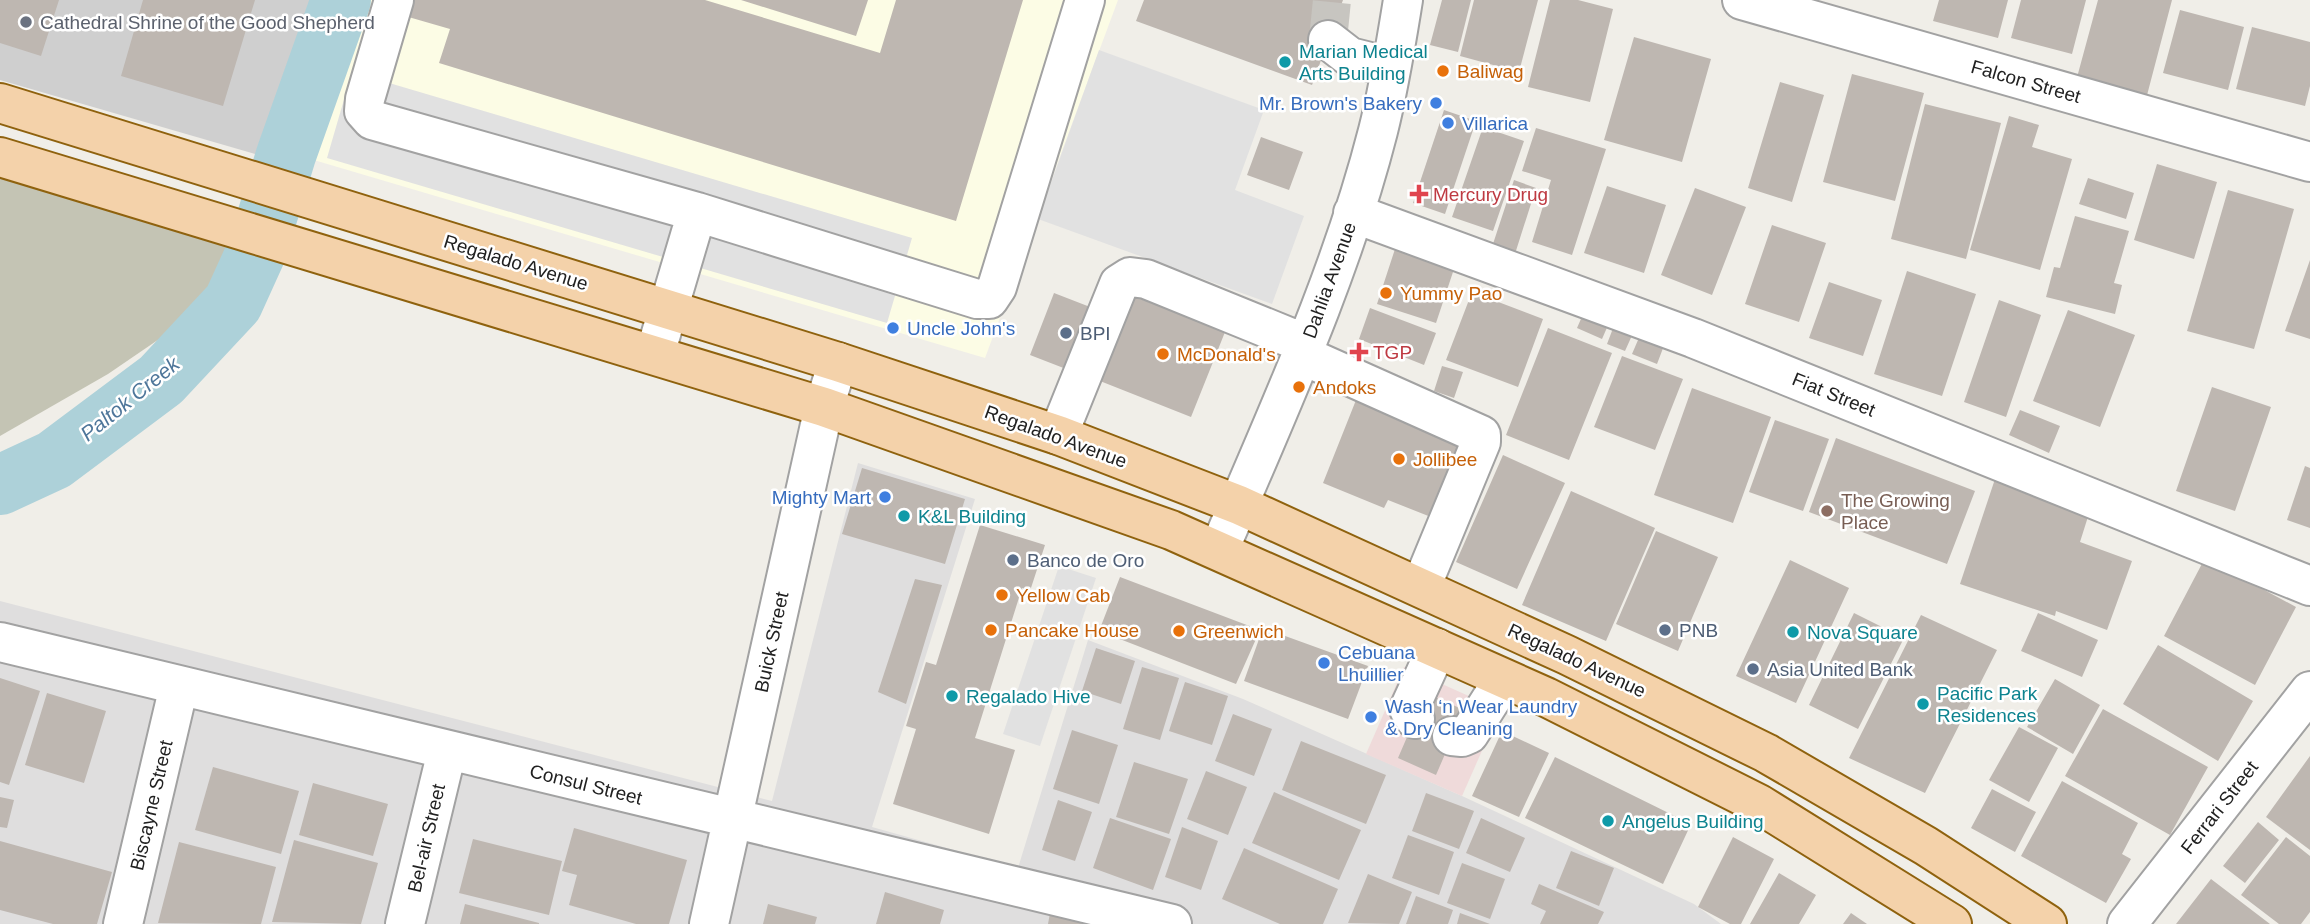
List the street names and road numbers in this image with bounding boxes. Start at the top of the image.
street label: Falcon Street [1969,56,2084,107]
street label: Dahlia Avenue [1299,219,1360,341]
street label: Regalado Avenue [441,231,590,294]
street label: Fiat Street [1789,368,1879,421]
street label: Regalado Avenue [982,401,1130,472]
street label: Buick Street [751,589,793,694]
street label: Regalado Avenue [1505,619,1649,702]
street label: Biscayne Street [126,737,177,872]
street label: Ferrari Street [2177,756,2263,858]
street label: Consul Street [527,760,645,809]
street label: Bel-air Street [404,781,449,894]

